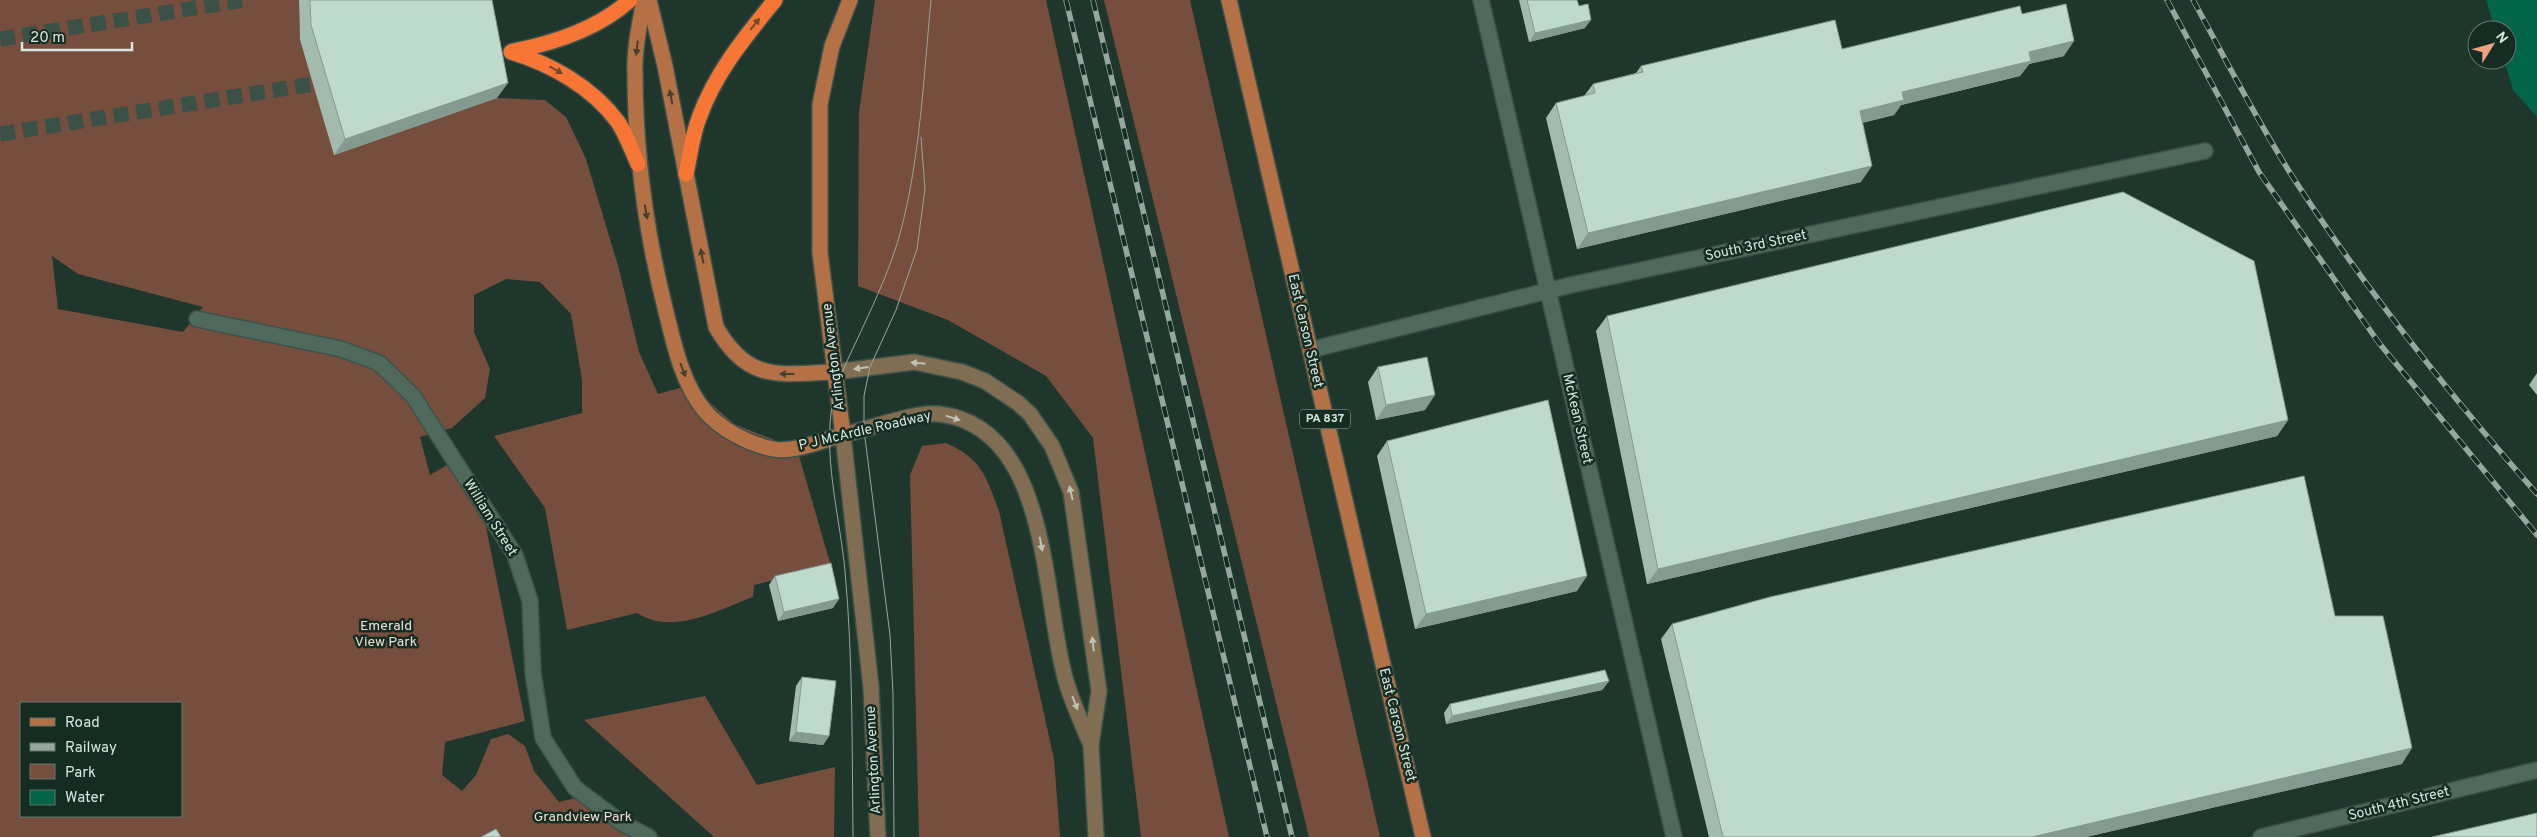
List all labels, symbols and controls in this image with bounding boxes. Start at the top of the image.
one-way arrow [750,18,761,31]
scale bar [22,20,132,52]
north arrow [2467,20,2517,70]
text: 20 m [30,29,65,48]
text: N [2491,29,2511,47]
one-way arrow [633,41,641,57]
one-way arrow [548,66,563,74]
one-way arrow [667,89,675,104]
one-way arrow [642,204,650,220]
street label: South 3rd Street [1704,227,1808,265]
one-way arrow [697,248,705,264]
street label: East Carson Street [1284,272,1326,390]
street label: Arlington Avenue [819,302,849,412]
one-way arrow [910,359,926,367]
one-way arrow [680,362,687,377]
one-way arrow [853,364,869,372]
one-way arrow [778,370,794,378]
street label: McKean Street [1558,372,1596,466]
street label: P J McArdle Roadway [797,407,933,455]
road number: PA 837 [1300,409,1350,428]
one-way arrow [946,415,961,423]
street label: William Street [460,476,520,560]
one-way arrow [1067,485,1075,500]
one-way arrow [1037,537,1045,553]
park label: Emerald View Park [355,618,417,651]
one-way arrow [1089,636,1097,652]
street label: East Carson Street [1375,666,1419,784]
one-way arrow [1071,696,1079,710]
legend [20,702,182,817]
street label: Arlington Avenue [863,705,885,815]
text: Road [65,714,100,733]
text: Railway [65,739,117,758]
text: Park [65,764,96,783]
street label: South 4th Street [2347,783,2451,825]
text: Water [65,789,105,808]
park label: Grandview Park [534,809,632,826]

